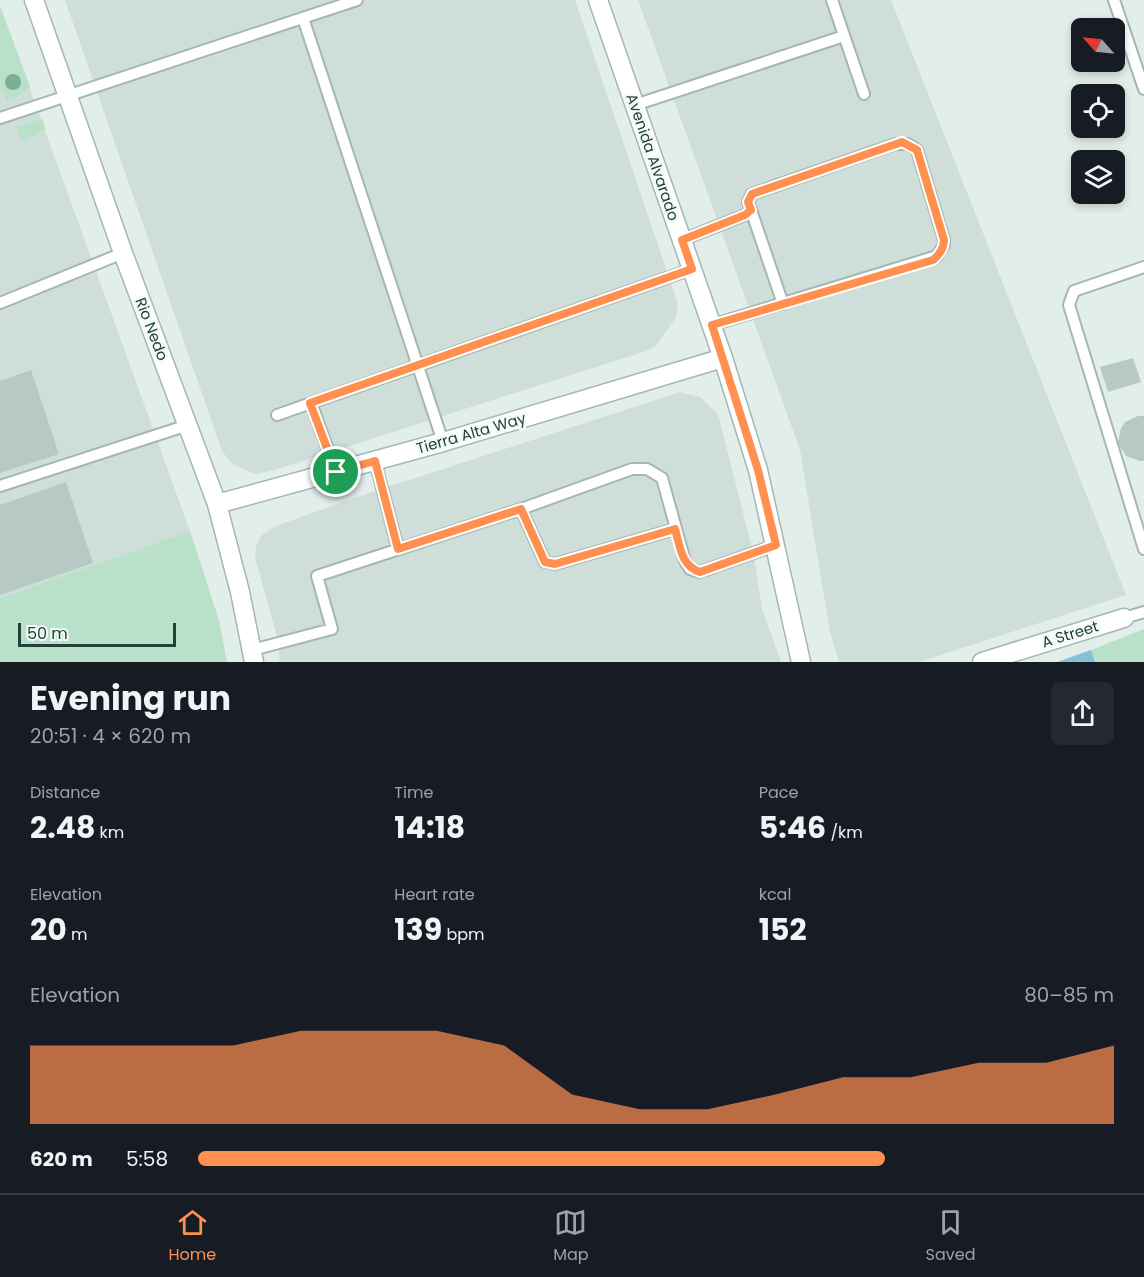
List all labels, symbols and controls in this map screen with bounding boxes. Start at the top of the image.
north arrow [1071,18,1125,72]
map controls [1071,18,1125,204]
button: locate [1071,84,1125,138]
street label: Avenida Alvarado [621,91,685,223]
button: layers [1071,150,1125,204]
street label: Rio Nedo [130,294,174,364]
street label: Tierra Alta Way [414,407,529,459]
pin [310,446,361,497]
icon: arrive [319,455,352,488]
street label: A Street [1039,615,1101,653]
scale bar [18,620,176,648]
text: 50 m [27,622,68,645]
text: Evening run [30,675,231,722]
button: share [1051,682,1114,745]
text: 20:51 · 4 × 620 m [30,722,191,750]
text: Distance [30,781,100,804]
text: Time [394,781,433,804]
text: Pace [759,781,798,804]
text: 2.48 [30,806,95,849]
text: 14:18 [394,806,465,849]
text: 5:46 [759,806,826,849]
text: km [95,821,124,844]
text: /km [826,821,863,844]
text: Elevation [30,883,102,906]
text: Heart rate [394,883,475,906]
text: kcal [759,883,791,906]
text: 20 [30,908,67,951]
text: 139 [394,908,442,951]
text: 152 [759,908,807,951]
text: m [67,923,87,946]
text: bpm [442,923,485,946]
text: Elevation [30,981,120,1009]
text: 80–85 m [1024,981,1114,1009]
text: 620 m [30,1145,93,1173]
text: 5:58 [126,1145,168,1173]
tab: Home [168,1206,216,1267]
tab: Map [553,1206,589,1267]
tab: Saved [926,1206,975,1267]

